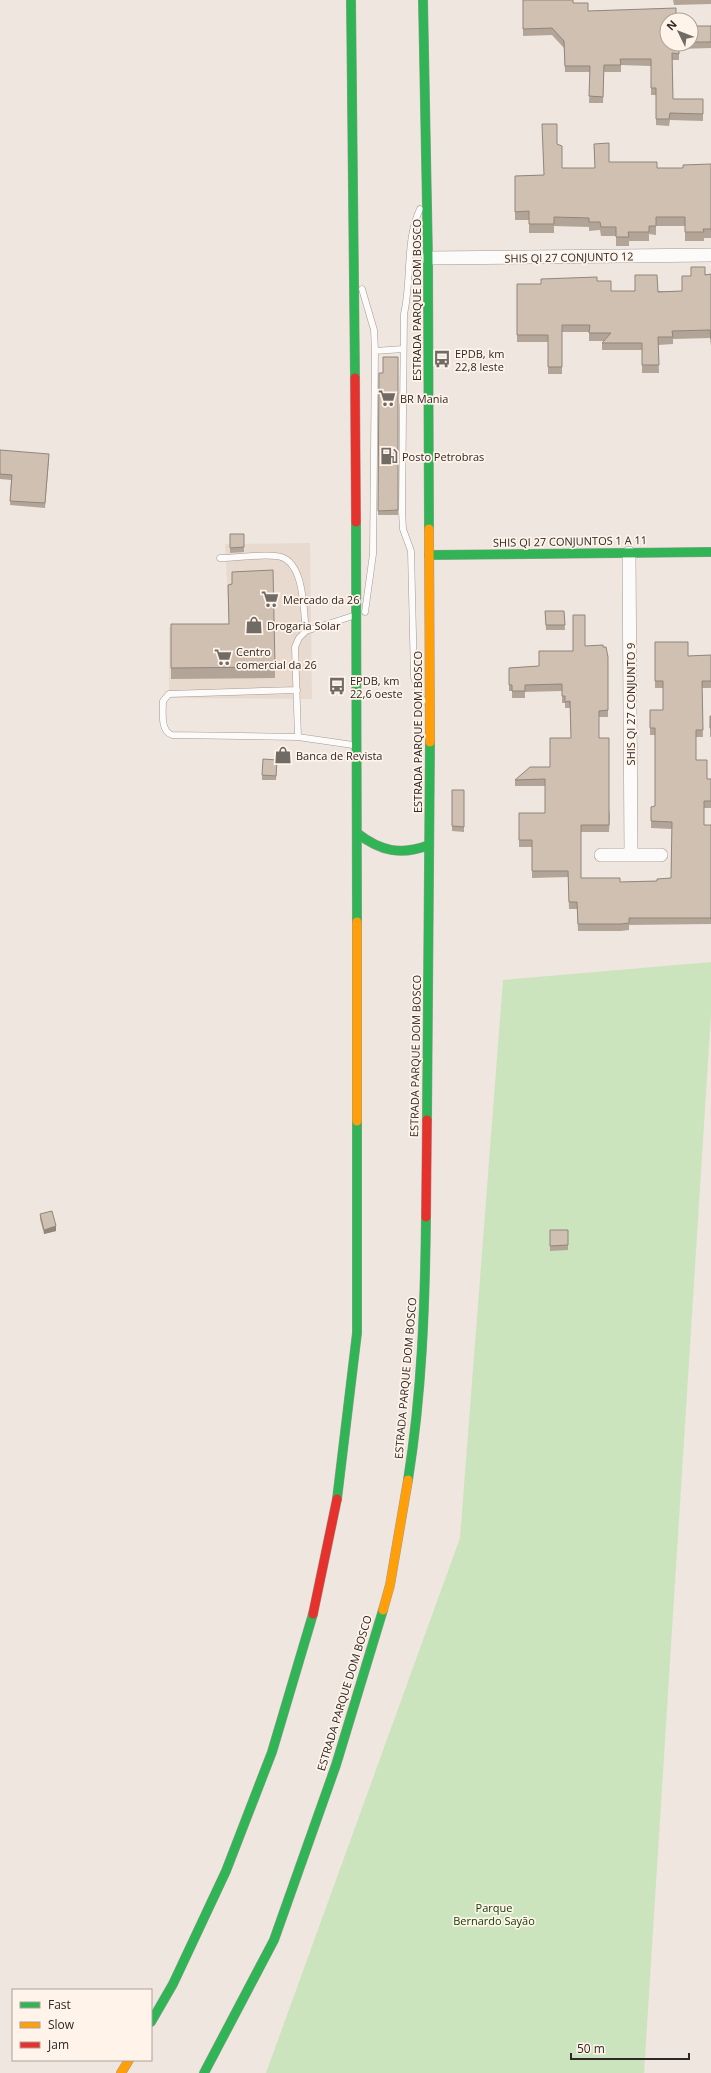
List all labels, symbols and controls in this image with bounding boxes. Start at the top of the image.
north arrow [659,12,699,52]
text: N [663,16,680,33]
street label: ESTRADA PARQUE DOM BOSCO [409,219,424,381]
street label: SHIS QI 27 CONJUNTO 12 [504,248,634,266]
place label: EPDB, km 22,8 leste [455,346,504,374]
bus stop icon: EPDB, km 22,8 leste [432,349,452,369]
supermarket icon: BR Mania [377,388,397,408]
place label: BR Mania [400,391,448,406]
fuel station icon: Posto Petrobras [379,446,399,466]
place label: Posto Petrobras [402,449,484,464]
street label: SHIS QI 27 CONJUNTOS 1 A 11 [493,532,647,550]
supermarket icon: Mercado da 26 [260,589,280,609]
place label: Mercado da 26 [283,592,359,607]
shop icon: Drogaria Solar [244,615,264,635]
place label: Drogaria Solar [267,618,341,633]
street label: SHIS QI 27 CONJUNTO 9 [623,643,638,765]
place label: Centro comercial da 26 [236,644,317,672]
supermarket icon: Centro comercial da 26 [213,647,233,667]
street label: ESTRADA PARQUE DOM BOSCO [410,651,425,813]
place label: EPDB, km 22,6 oeste [350,673,403,701]
bus stop icon: EPDB, km 22,6 oeste [327,676,347,696]
shop icon: Banca de Revista [273,745,293,765]
place label: Banca de Revista [296,748,382,763]
street label: ESTRADA PARQUE DOM BOSCO [406,975,424,1137]
street label: ESTRADA PARQUE DOM BOSCO [390,1297,420,1459]
street label: ESTRADA PARQUE DOM BOSCO [313,1613,375,1773]
park label: Parque Bernardo Sayão [453,1900,535,1928]
legend [12,1989,152,2061]
text: Fast [48,1996,71,2013]
text: Slow [48,2016,75,2033]
scale bar [571,2035,689,2061]
text: Jam [47,2036,69,2053]
text: 50 m [577,2040,605,2057]

